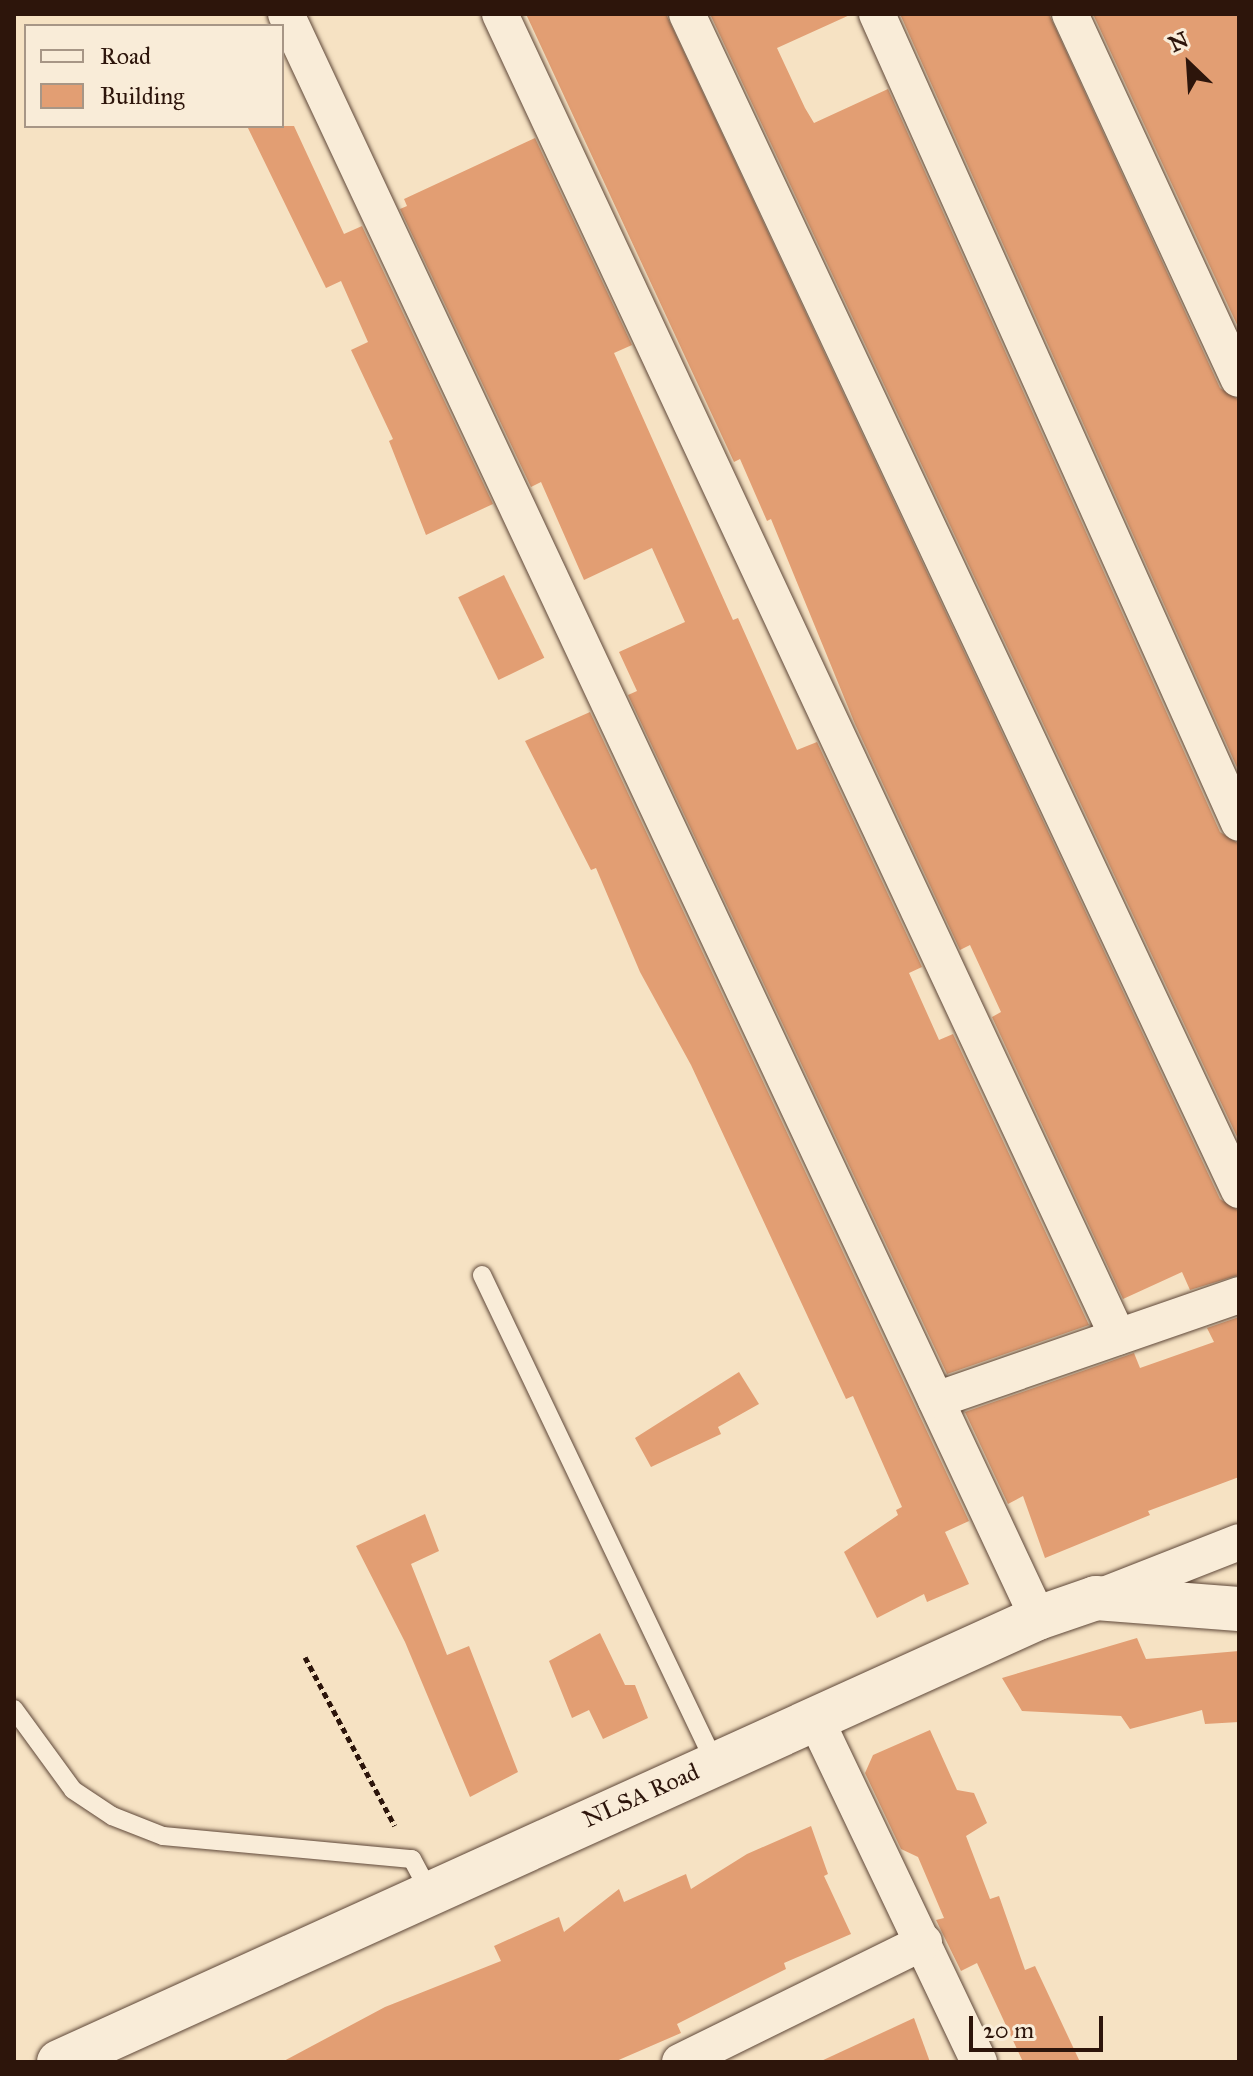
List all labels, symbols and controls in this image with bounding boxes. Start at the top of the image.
legend [24,24,284,128]
north arrow [1149,24,1229,104]
text: N [1164,26,1193,58]
text: Road [100,41,151,71]
text: Building [100,81,185,111]
street label: NLSA Road [578,1758,704,1834]
scale bar [973,2000,1107,2050]
text: 20 m [983,2015,1034,2045]

